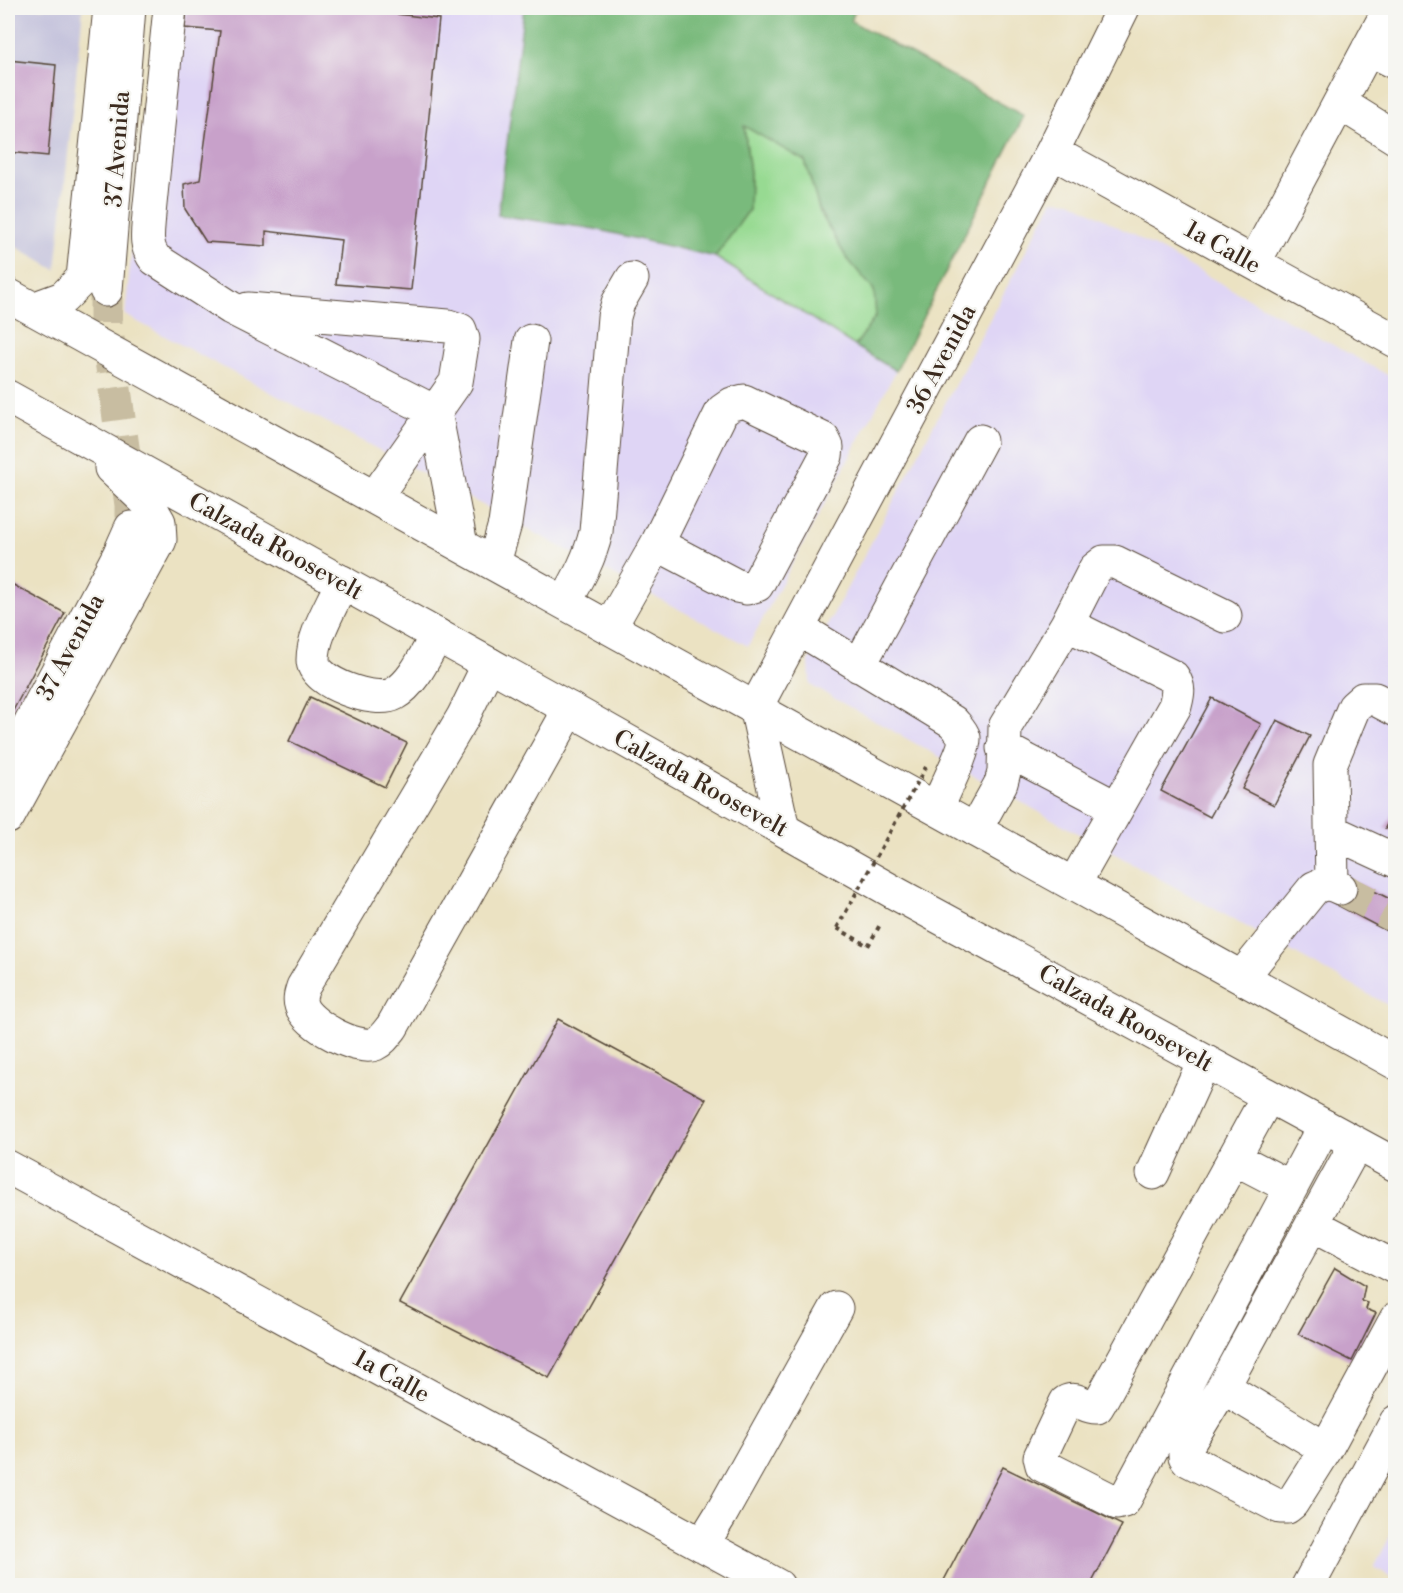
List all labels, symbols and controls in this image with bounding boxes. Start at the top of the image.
street label: 37 Avenida [99,89,137,208]
street label: 1a Calle [1179,215,1266,281]
street label: 36 Avenida [901,299,984,419]
street label: Calzada Roosevelt [183,486,369,608]
street label: 37 Avenida [30,588,112,706]
street label: Calzada Roosevelt [608,723,794,845]
street label: Calzada Roosevelt [1033,958,1219,1080]
street label: 1a Calle [348,1344,435,1410]

